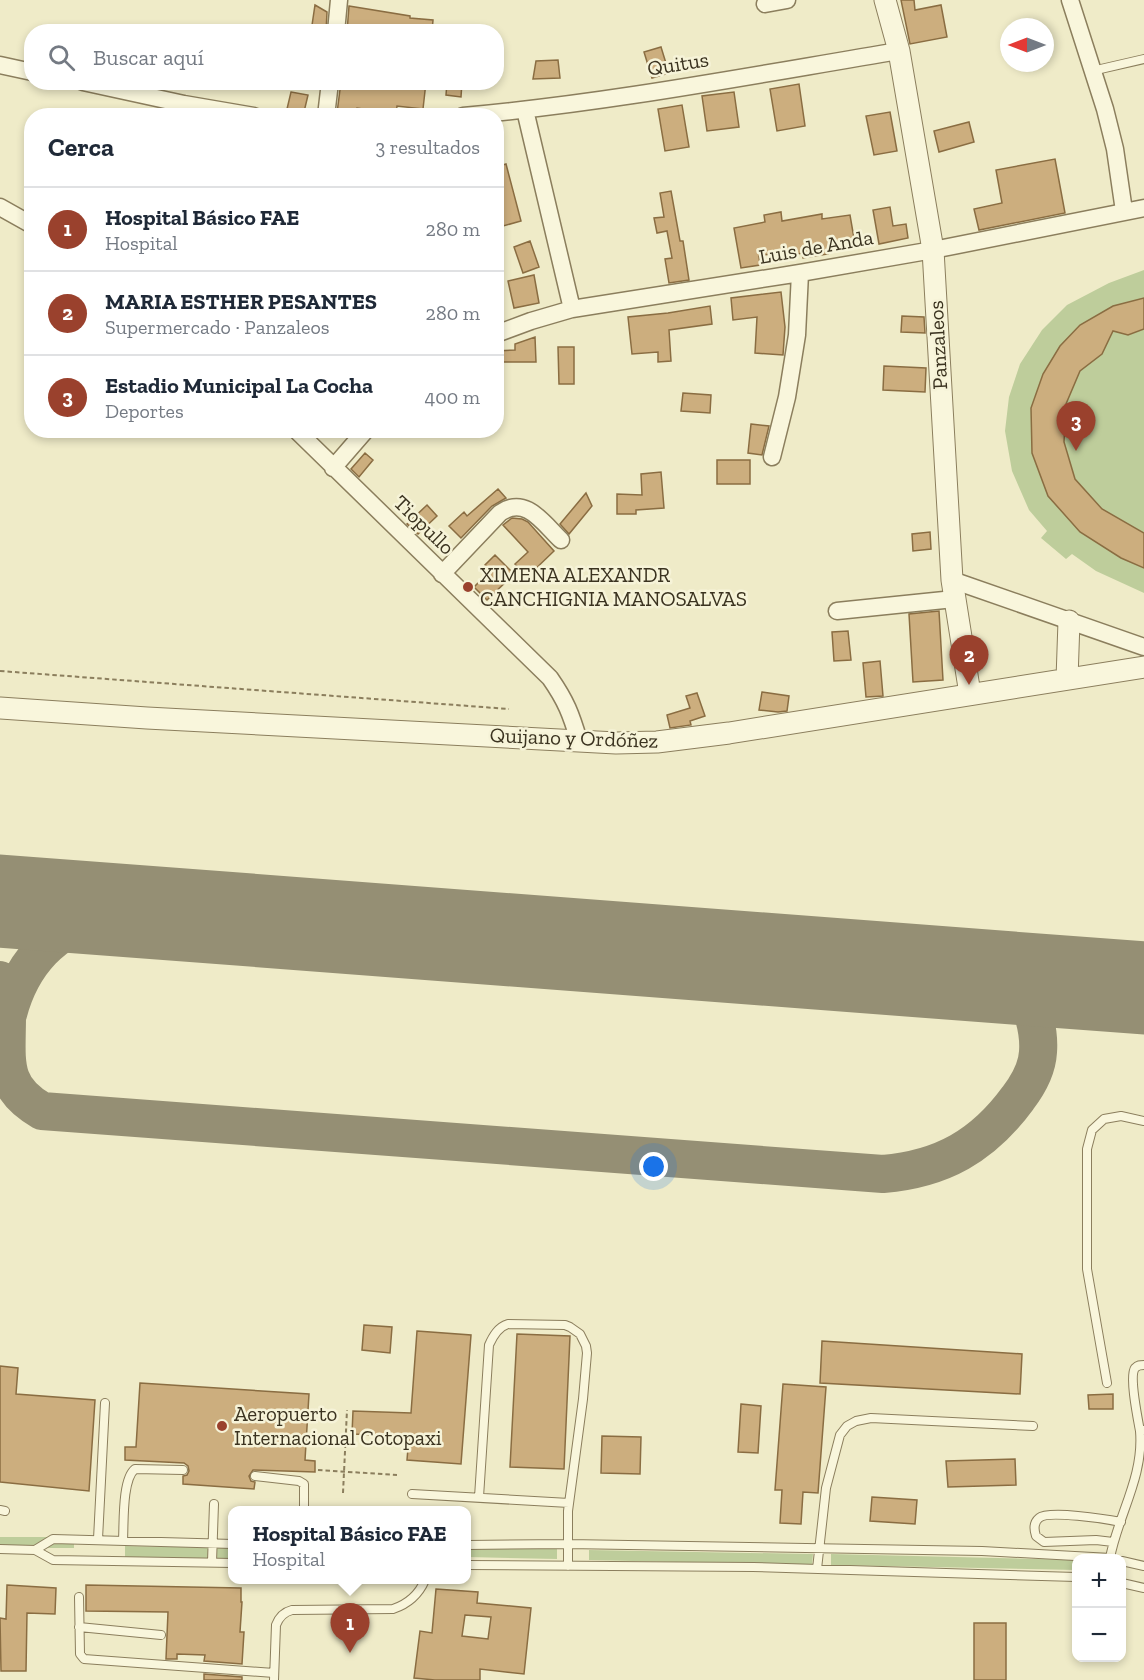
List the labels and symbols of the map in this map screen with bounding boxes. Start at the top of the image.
north arrow [1000,18,1054,72]
street label: Quitus [645,46,710,81]
street label: Luis de Anda [757,224,875,269]
street label: Panzaleos [923,300,952,390]
pin: 3 [1056,402,1096,451]
street label: Tiopullo [389,490,460,560]
place label: XIMENA ALEXANDR CANCHIGNIA MANOSALVAS [480,562,747,611]
marker: XIMENA ALEXANDR CANCHIGNIA MANOSALVAS [461,580,475,594]
pin: 2 [950,636,988,685]
street label: Quijano y Ordóñez [489,722,659,754]
your location [639,1152,668,1181]
place label: Aeropuerto Internacional Cotopaxi [234,1401,442,1450]
marker: Aeropuerto Internacional Cotopaxi [215,1419,229,1433]
pin: 1 [330,1604,370,1653]

